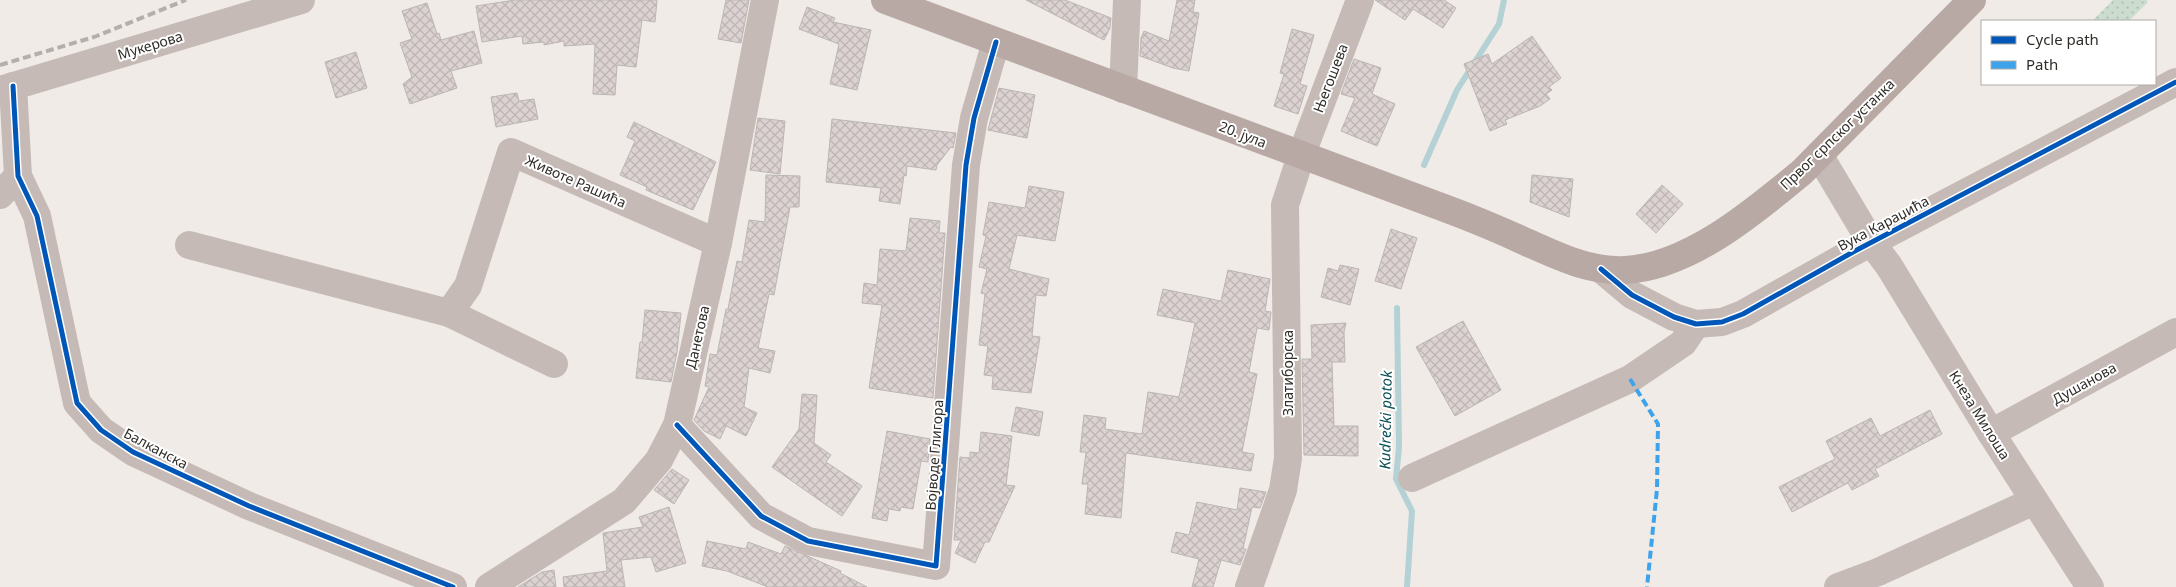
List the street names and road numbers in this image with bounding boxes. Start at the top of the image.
street label: Мукерова [115,26,185,64]
street label: Његошева [1308,41,1352,115]
street label: Првог српског устанка [1776,74,1898,194]
street label: 20. јула [1217,116,1269,152]
street label: Животе Рашића [522,150,630,212]
street label: Вука Караџића [1834,191,1932,255]
street label: Данетова [680,303,714,371]
street label: Златиборска [1278,330,1297,416]
street label: Душанова [2048,358,2120,408]
street label: Кнеза Милоша [1945,367,2015,463]
street label: Војводе Глигора [921,399,947,511]
street label: Балканска [121,423,191,473]

